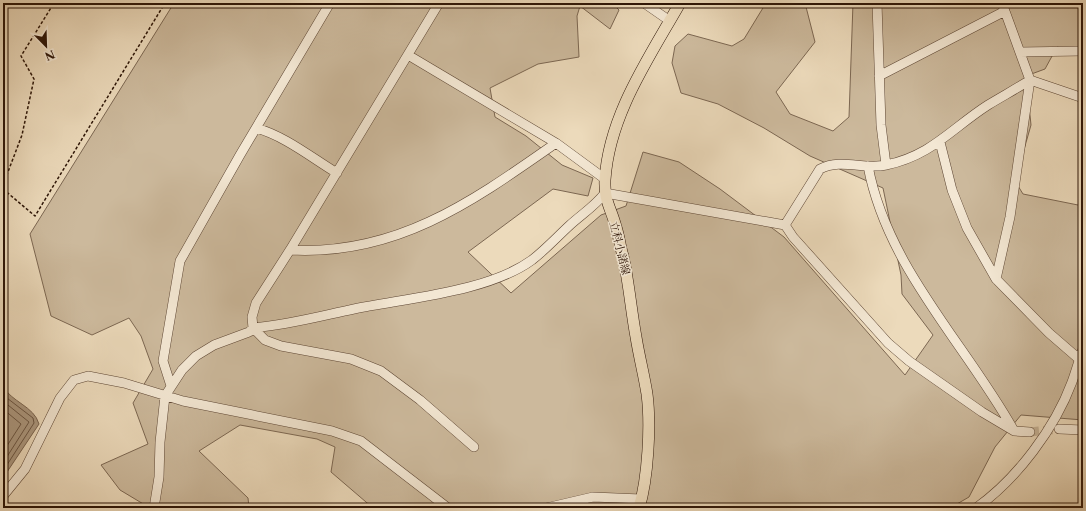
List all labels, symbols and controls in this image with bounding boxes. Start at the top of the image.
north arrow [26,26,66,66]
text: N [42,47,57,64]
street label: 立科小諸線 [607,220,633,276]

